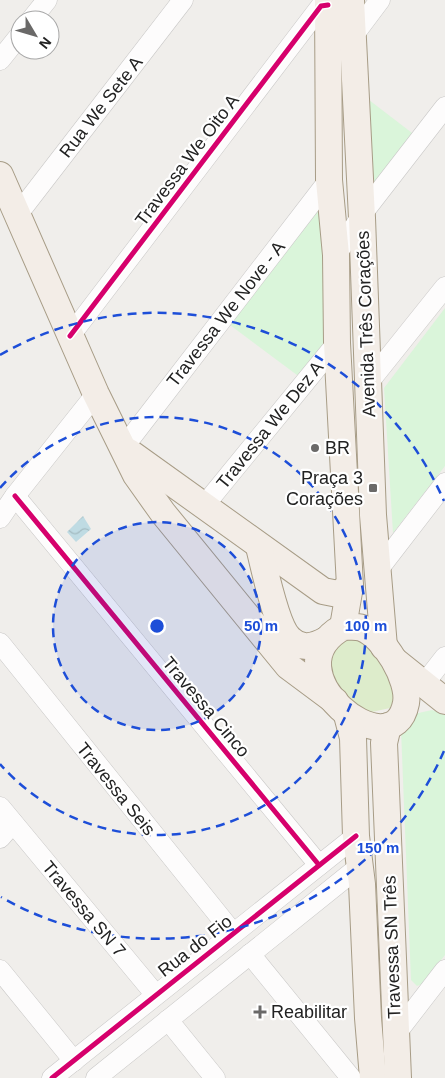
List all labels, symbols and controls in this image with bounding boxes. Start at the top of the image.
north arrow [10,10,60,60]
text: N [36,34,55,52]
street label: Rua We Sete A [55,52,147,162]
street label: Travessa We Oito A [131,90,243,230]
street label: Avenida Três Corações [353,230,379,418]
street label: Travessa We Nove - A [163,237,289,391]
street label: Travessa We Dez A [212,357,328,493]
place label: BR [325,438,350,458]
marker: BR [309,442,321,454]
place label: Praça 3 Corações [286,468,363,509]
marker: Praça 3 Corações [367,482,379,494]
centre of rings [148,617,166,635]
text: 50 m [244,617,278,634]
text: 100 m [345,617,387,634]
street label: Travessa Cinco [158,653,254,761]
street label: Travessa Seis [73,739,159,839]
text: 150 m [357,839,399,856]
street label: Travessa SN 7 [38,857,130,961]
street label: Travessa SN Três [380,875,404,1019]
street label: Rua do Fio [154,911,236,981]
place label: Reabilitar [271,1002,347,1022]
marker: Reabilitar [253,1005,267,1019]

